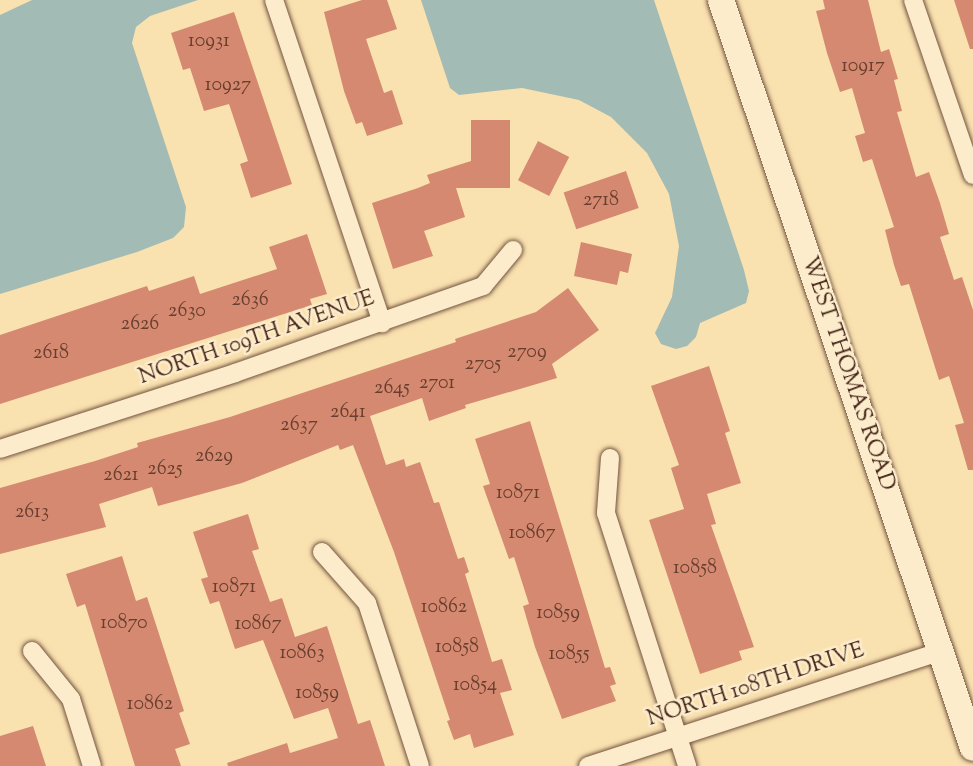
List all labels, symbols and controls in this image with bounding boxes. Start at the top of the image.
house number: 10931 [188,29,230,53]
house number: 10917 [841,54,885,78]
house number: 10927 [205,73,251,97]
house number: 2718 [583,188,619,212]
street label: WEST THOMAS ROAD [794,253,900,495]
street label: NORTH 109TH AVENUE [136,286,378,392]
house number: 2636 [231,288,269,312]
house number: 2630 [168,299,206,323]
house number: 2626 [121,312,159,336]
house number: 2709 [507,340,547,364]
house number: 2618 [33,341,69,365]
house number: 2705 [465,352,501,376]
house number: 2701 [419,371,455,395]
house number: 2645 [374,376,410,400]
house number: 2641 [330,400,366,424]
house number: 2637 [280,413,318,437]
house number: 2629 [195,444,233,468]
house number: 2625 [147,457,183,481]
house number: 2621 [103,463,139,487]
house number: 10871 [496,481,540,505]
house number: 2613 [15,500,49,524]
house number: 10867 [508,521,556,545]
house number: 10858 [673,556,717,580]
house number: 10871 [212,575,256,599]
house number: 10862 [421,595,467,619]
house number: 10859 [536,601,580,625]
house number: 10870 [100,611,148,635]
house number: 10867 [234,612,282,636]
house number: 10858 [435,635,479,659]
street label: NORTH 108TH DRIVE [644,638,868,734]
house number: 10863 [279,641,325,665]
house number: 10855 [548,642,590,666]
house number: 10854 [453,673,497,697]
house number: 10859 [295,681,339,705]
house number: 10862 [127,692,173,716]

